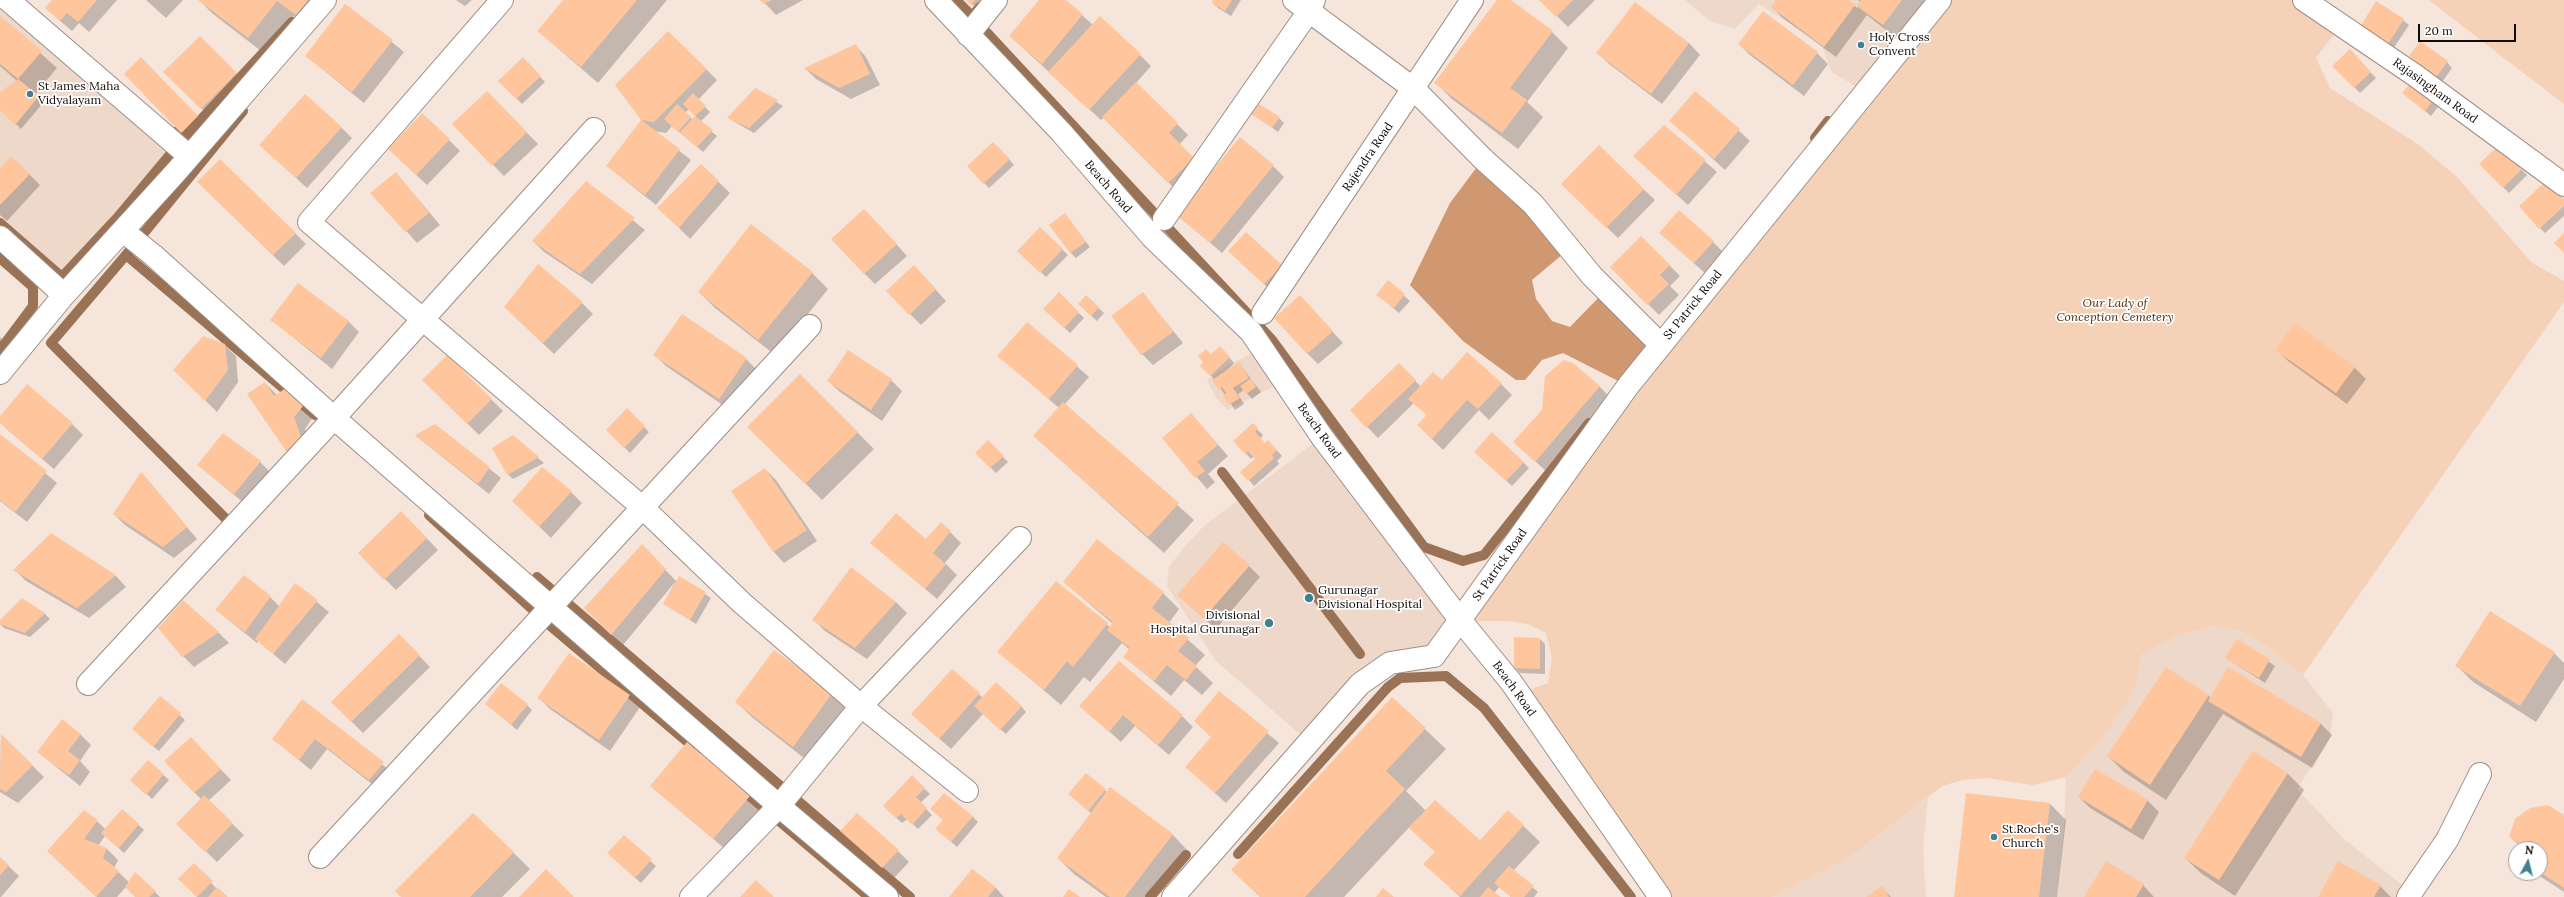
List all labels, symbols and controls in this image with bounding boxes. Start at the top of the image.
scale bar [2420,16,2518,42]
text: 20 m [2425,23,2453,38]
place label: Holy Cross Convent [1869,31,1929,59]
marker: Holy Cross Convent [1856,40,1866,50]
street label: Rajasingham Road [2390,55,2480,127]
place label: St James Maha Vidyalayam [38,80,120,108]
marker: St James Maha Vidyalayam [25,89,35,99]
street label: Rajendra Road [1340,120,1396,194]
street label: Beach Road [1081,158,1135,216]
street label: St Patrick Road [1661,267,1725,343]
park label: Our Lady of Conception Cemetery [2056,297,2174,325]
street label: Beach Road [1294,401,1344,461]
street label: St Patrick Road [1470,526,1530,604]
place label: Gurunagar Divisional Hospital [1318,584,1422,612]
marker: Gurunagar Divisional Hospital [1303,592,1315,604]
place label: Divisional Hospital Gurunagar [1150,609,1260,637]
marker: Divisional Hospital Gurunagar [1263,617,1275,629]
street label: Beach Road [1489,659,1539,719]
place label: St.Roche's Church [2002,823,2059,851]
marker: St.Roche's Church [1989,832,1999,842]
north arrow [2508,841,2548,881]
text: N [2524,843,2534,858]

